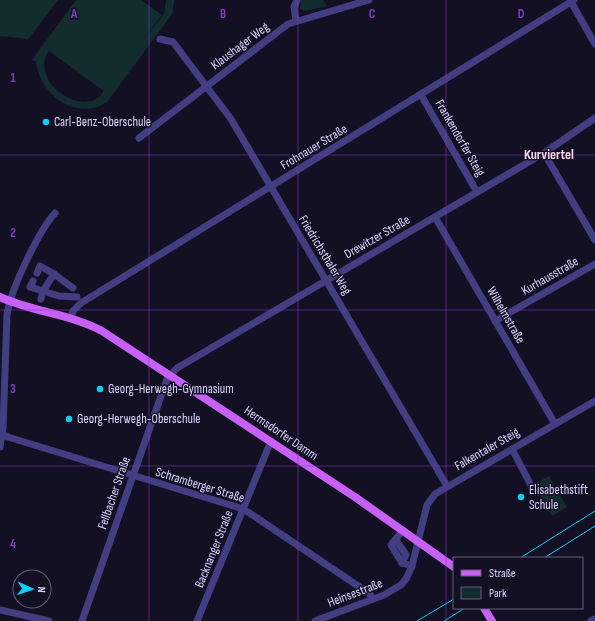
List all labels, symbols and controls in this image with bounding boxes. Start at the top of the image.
text: A [70,6,78,22]
text: B [220,6,226,22]
text: C [369,6,376,22]
text: D [518,6,525,22]
street label: Klaushager Weg [208,19,272,73]
text: 1 [10,70,16,86]
street label: Frankendorfer Steig [432,97,488,179]
place label: Carl-Benz-Oberschule [54,114,151,130]
marker: Carl-Benz-Oberschule [41,117,51,127]
street label: Frohnauer Straße [278,121,350,173]
district label: Kurviertel [524,146,574,163]
street label: Friedrichsthaler Weg [295,212,355,298]
street label: Drewitzer Straße [341,212,413,262]
text: 2 [10,225,16,241]
street label: Kurhausstraße [519,253,581,299]
street label: Wilhelmstraße [483,284,529,346]
text: 3 [10,381,16,397]
place label: Georg-Herwegh-Gymnasium [108,381,234,397]
marker: Georg-Herwegh-Gymnasium [95,384,105,394]
street label: Hermsdorfer Damm [241,402,321,464]
place label: Georg-Herwegh-Oberschule [77,411,201,427]
marker: Georg-Herwegh-Oberschule [64,414,74,424]
street label: Falkentaler Steig [452,424,522,474]
street label: Fellbacher Straße [94,455,134,531]
street label: Schramberger Straße [154,464,246,506]
place label: Elisabethstift Schule [529,482,588,513]
marker: Elisabethstift Schule [516,492,526,502]
street label: Backnanger Straße [191,508,237,590]
text: 4 [10,536,16,552]
legend [453,557,583,609]
text: Straße [489,566,516,581]
north arrow [12,569,52,609]
street label: Heinsestraße [325,575,385,611]
text: N [35,586,48,593]
text: Park [489,586,507,601]

